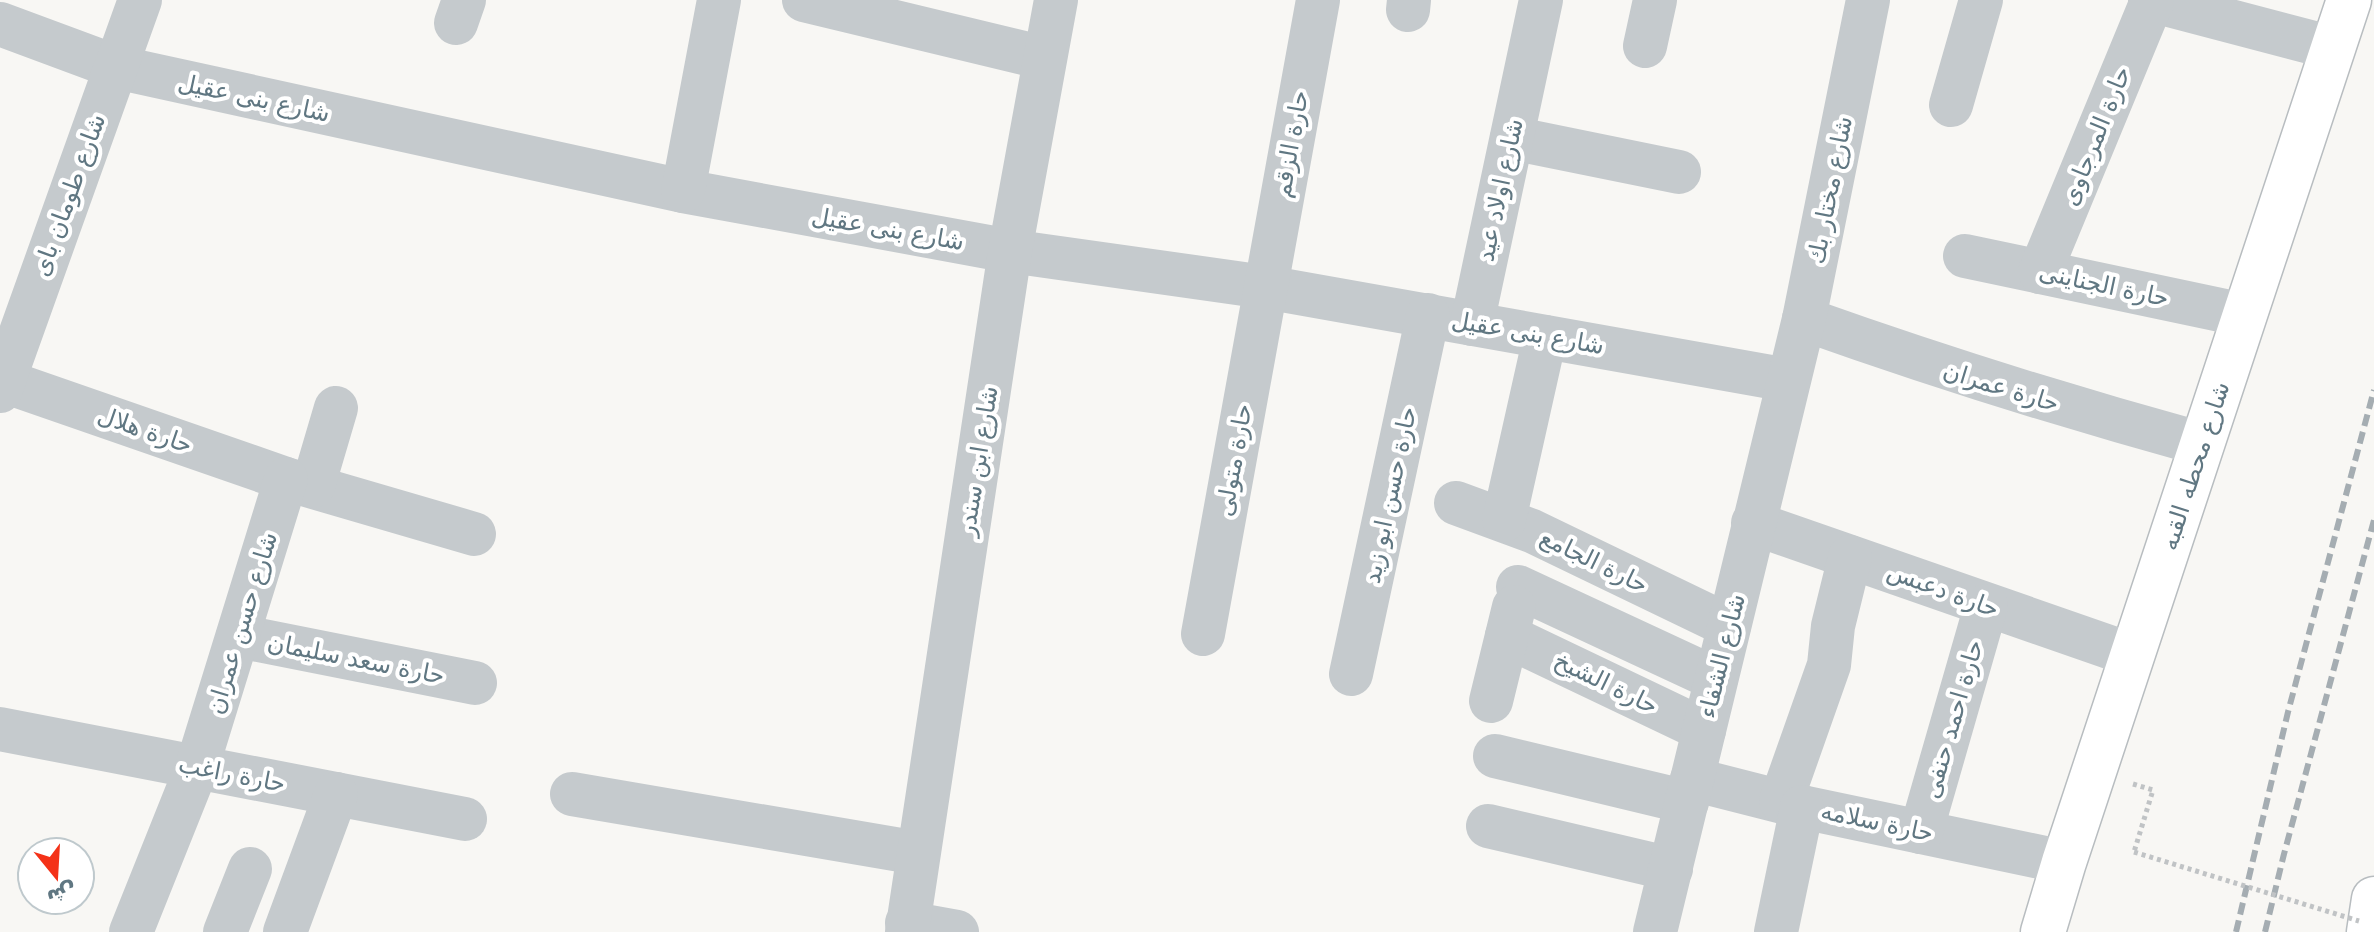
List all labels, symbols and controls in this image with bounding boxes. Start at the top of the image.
street label: حارة المرجاوى [2055,62,2137,210]
street label: شارع بنى عقيل [176,68,332,128]
street label: حارة الزقم [1268,88,1314,200]
street label: شارع طومان باى [27,110,111,280]
street label: شارع مختار بك [1802,114,1858,266]
street label: شارع اولاد عيد [1471,116,1529,264]
street label: شارع بنى عقيل [810,202,966,256]
street label: حارة الجناينى [2037,258,2171,312]
street label: شارع بنى عقيل [1450,306,1606,360]
street label: حارة عمران [1940,356,2062,418]
street label: شارع محطه القبه [2155,378,2235,554]
street label: شارع ابن سندر [952,384,1004,539]
street label: حارة هلال [94,401,196,459]
street label: حارة متولى [1210,402,1258,518]
street label: حارة حسن ابو زيد [1358,404,1422,586]
street label: حارة الجامع [1536,523,1652,599]
street label: شارع حسن عمران [201,529,283,717]
street label: حارة دعبس [1883,557,2003,623]
street label: شارع الشفاء [1693,591,1751,721]
street label: حارة سعد سليمان [265,628,447,690]
street label: حارة احمد حنفى [1917,636,1989,802]
street label: حارة الشيخ [1549,646,1663,720]
street label: حارة راغب [176,750,288,798]
street label: حارة سلامه [1818,796,1936,848]
north arrow [16,836,96,916]
text: ش [44,878,80,911]

